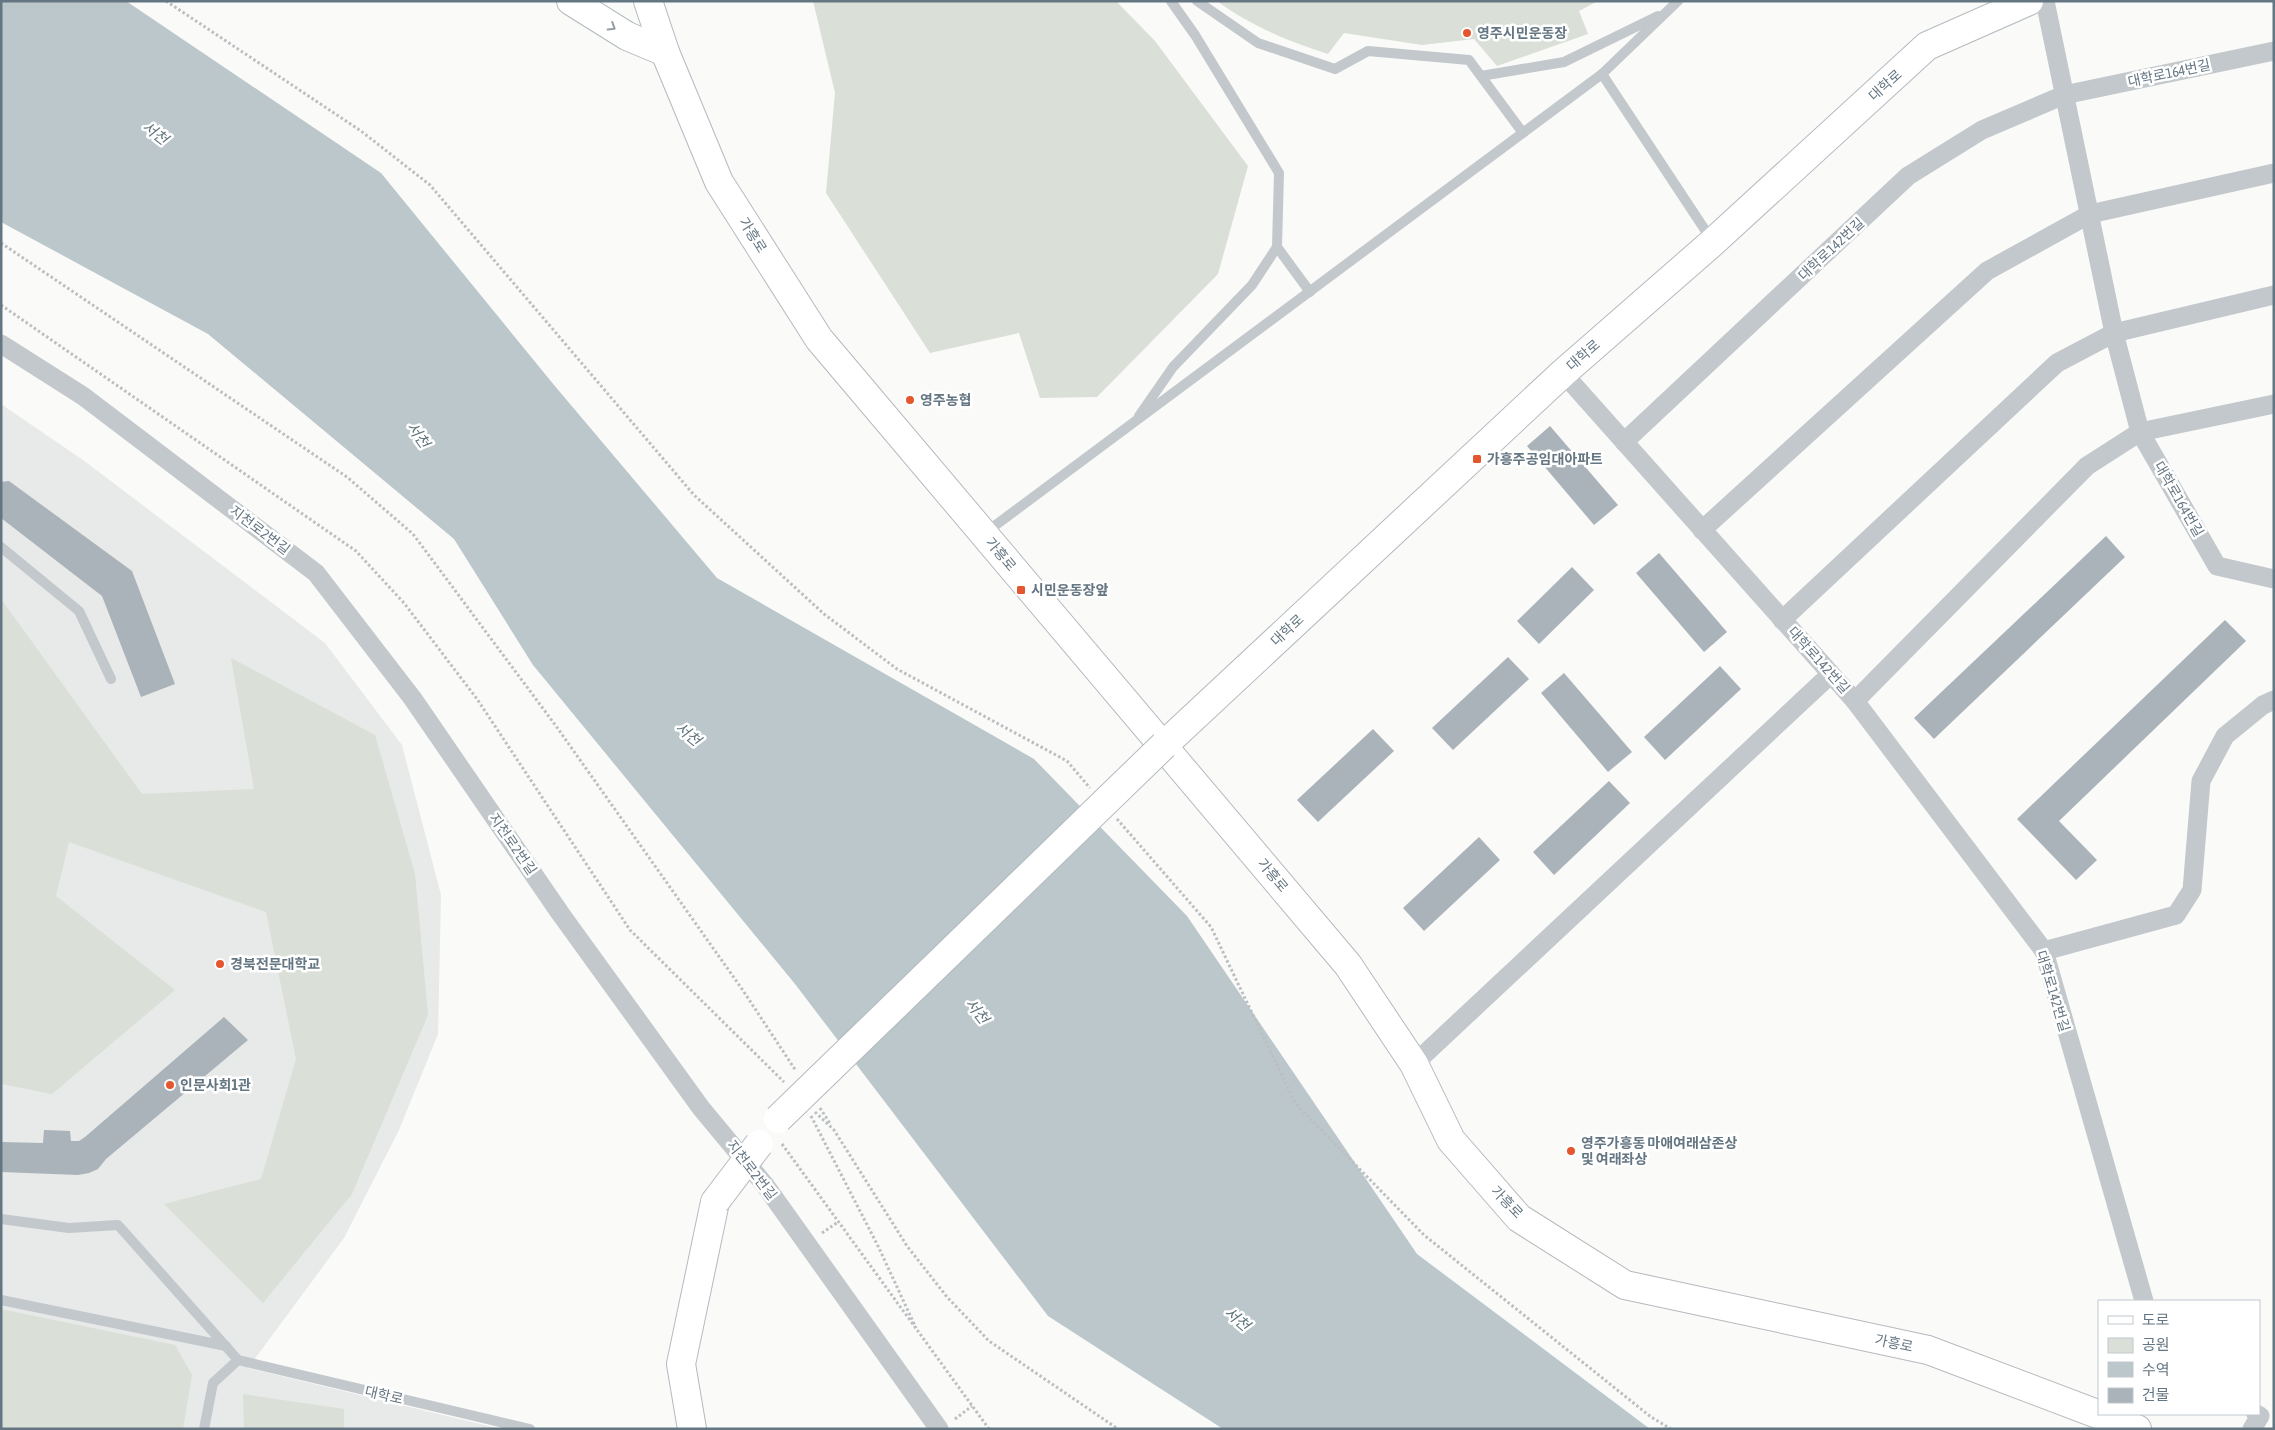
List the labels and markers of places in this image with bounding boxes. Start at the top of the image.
place label: 영주시민운동장 [1477,25,1567,41]
marker: 영주시민운동장 [1461,27,1473,39]
place label: 영주농협 [920,392,972,408]
marker: 영주농협 [904,394,916,406]
place label: 가흥주공임대아파트 [1487,451,1603,467]
marker: 가흥주공임대아파트 [1471,453,1483,465]
place label: 시민운동장앞 [1031,582,1108,598]
marker: 시민운동장앞 [1015,584,1027,596]
place label: 경북전문대학교 [230,956,320,972]
marker: 경북전문대학교 [214,958,226,970]
place label: 인문사회1관 [180,1077,251,1093]
marker: 인문사회1관 [164,1079,176,1091]
place label: 영주가흥동 마애여래삼존상 및 여래좌상 [1581,1135,1738,1167]
marker: 영주가흥동 마애여래삼존상 및 여래좌상 [1565,1145,1577,1157]

